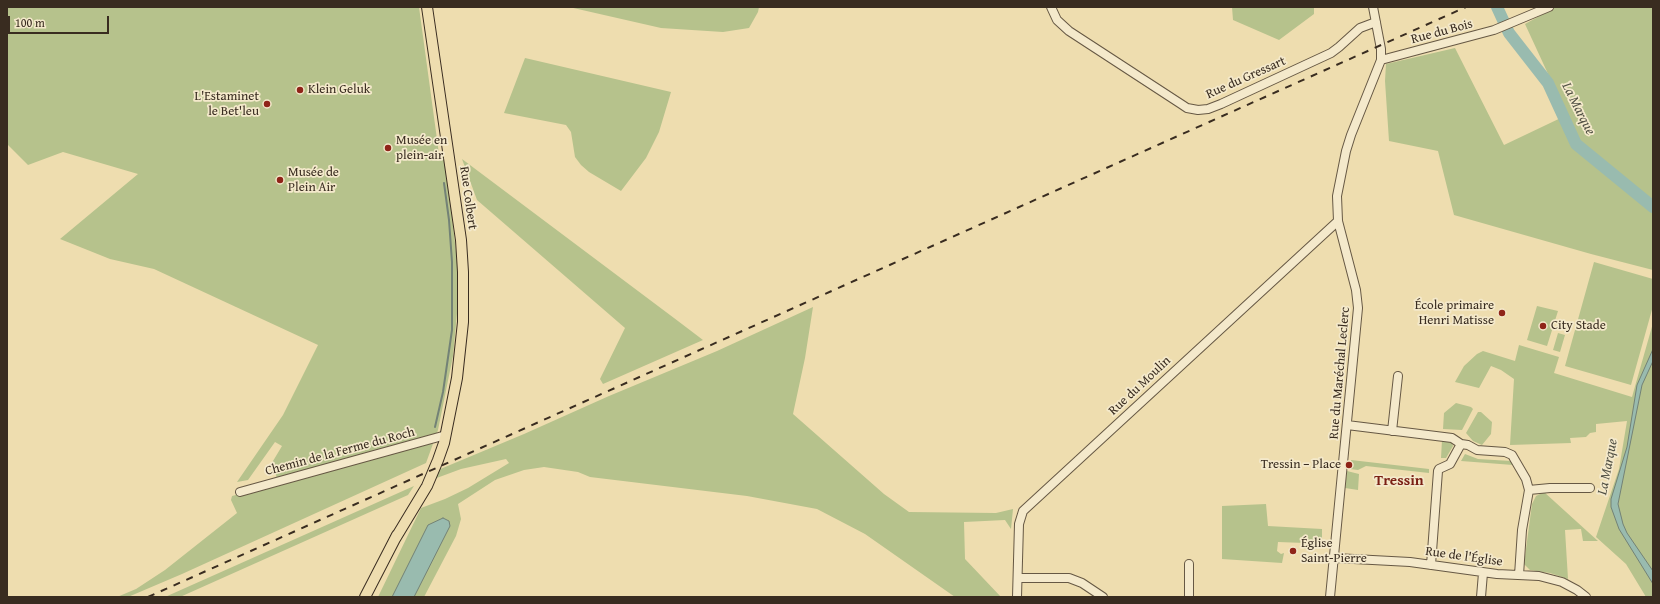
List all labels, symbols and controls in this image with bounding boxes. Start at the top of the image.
scale bar [10,8,111,34]
text: 100 m [15,14,45,31]
street label: Rue du Bois [1409,16,1475,48]
street label: Rue du Gressart [1204,53,1288,103]
water label: La Marque [1558,80,1598,138]
place label: Klein Geluk [308,82,370,98]
marker: Klein Geluk [295,85,305,95]
place label: L'Estaminet le Bet'leu [195,89,259,120]
marker: L'Estaminet le Bet'leu [262,99,272,109]
place label: Musée en plein-air [396,133,447,164]
marker: Musée en plein-air [383,143,393,153]
place label: Musée de Plein Air [288,165,339,196]
street label: Rue Colbert [456,165,480,231]
marker: Musée de Plein Air [275,175,285,185]
place label: École primaire Henri Matisse [1415,298,1494,329]
street label: Rue du Maréchal Leclerc [1326,306,1354,440]
marker: École primaire Henri Matisse [1497,308,1507,318]
place label: City Stade [1551,318,1606,334]
marker: City Stade [1538,321,1548,331]
street label: Rue du Moulin [1106,353,1174,419]
street label: Chemin de la Ferme du Roch [264,425,416,479]
water label: La Marque [1594,438,1622,496]
place label: Tressin – Place [1261,457,1341,473]
marker: Tressin – Place [1344,460,1354,470]
district label: Tressin [1374,472,1424,490]
place label: Église Saint-Pierre [1301,536,1367,567]
street label: Rue de l'Église [1424,544,1504,570]
marker: Église Saint-Pierre [1288,546,1298,556]

